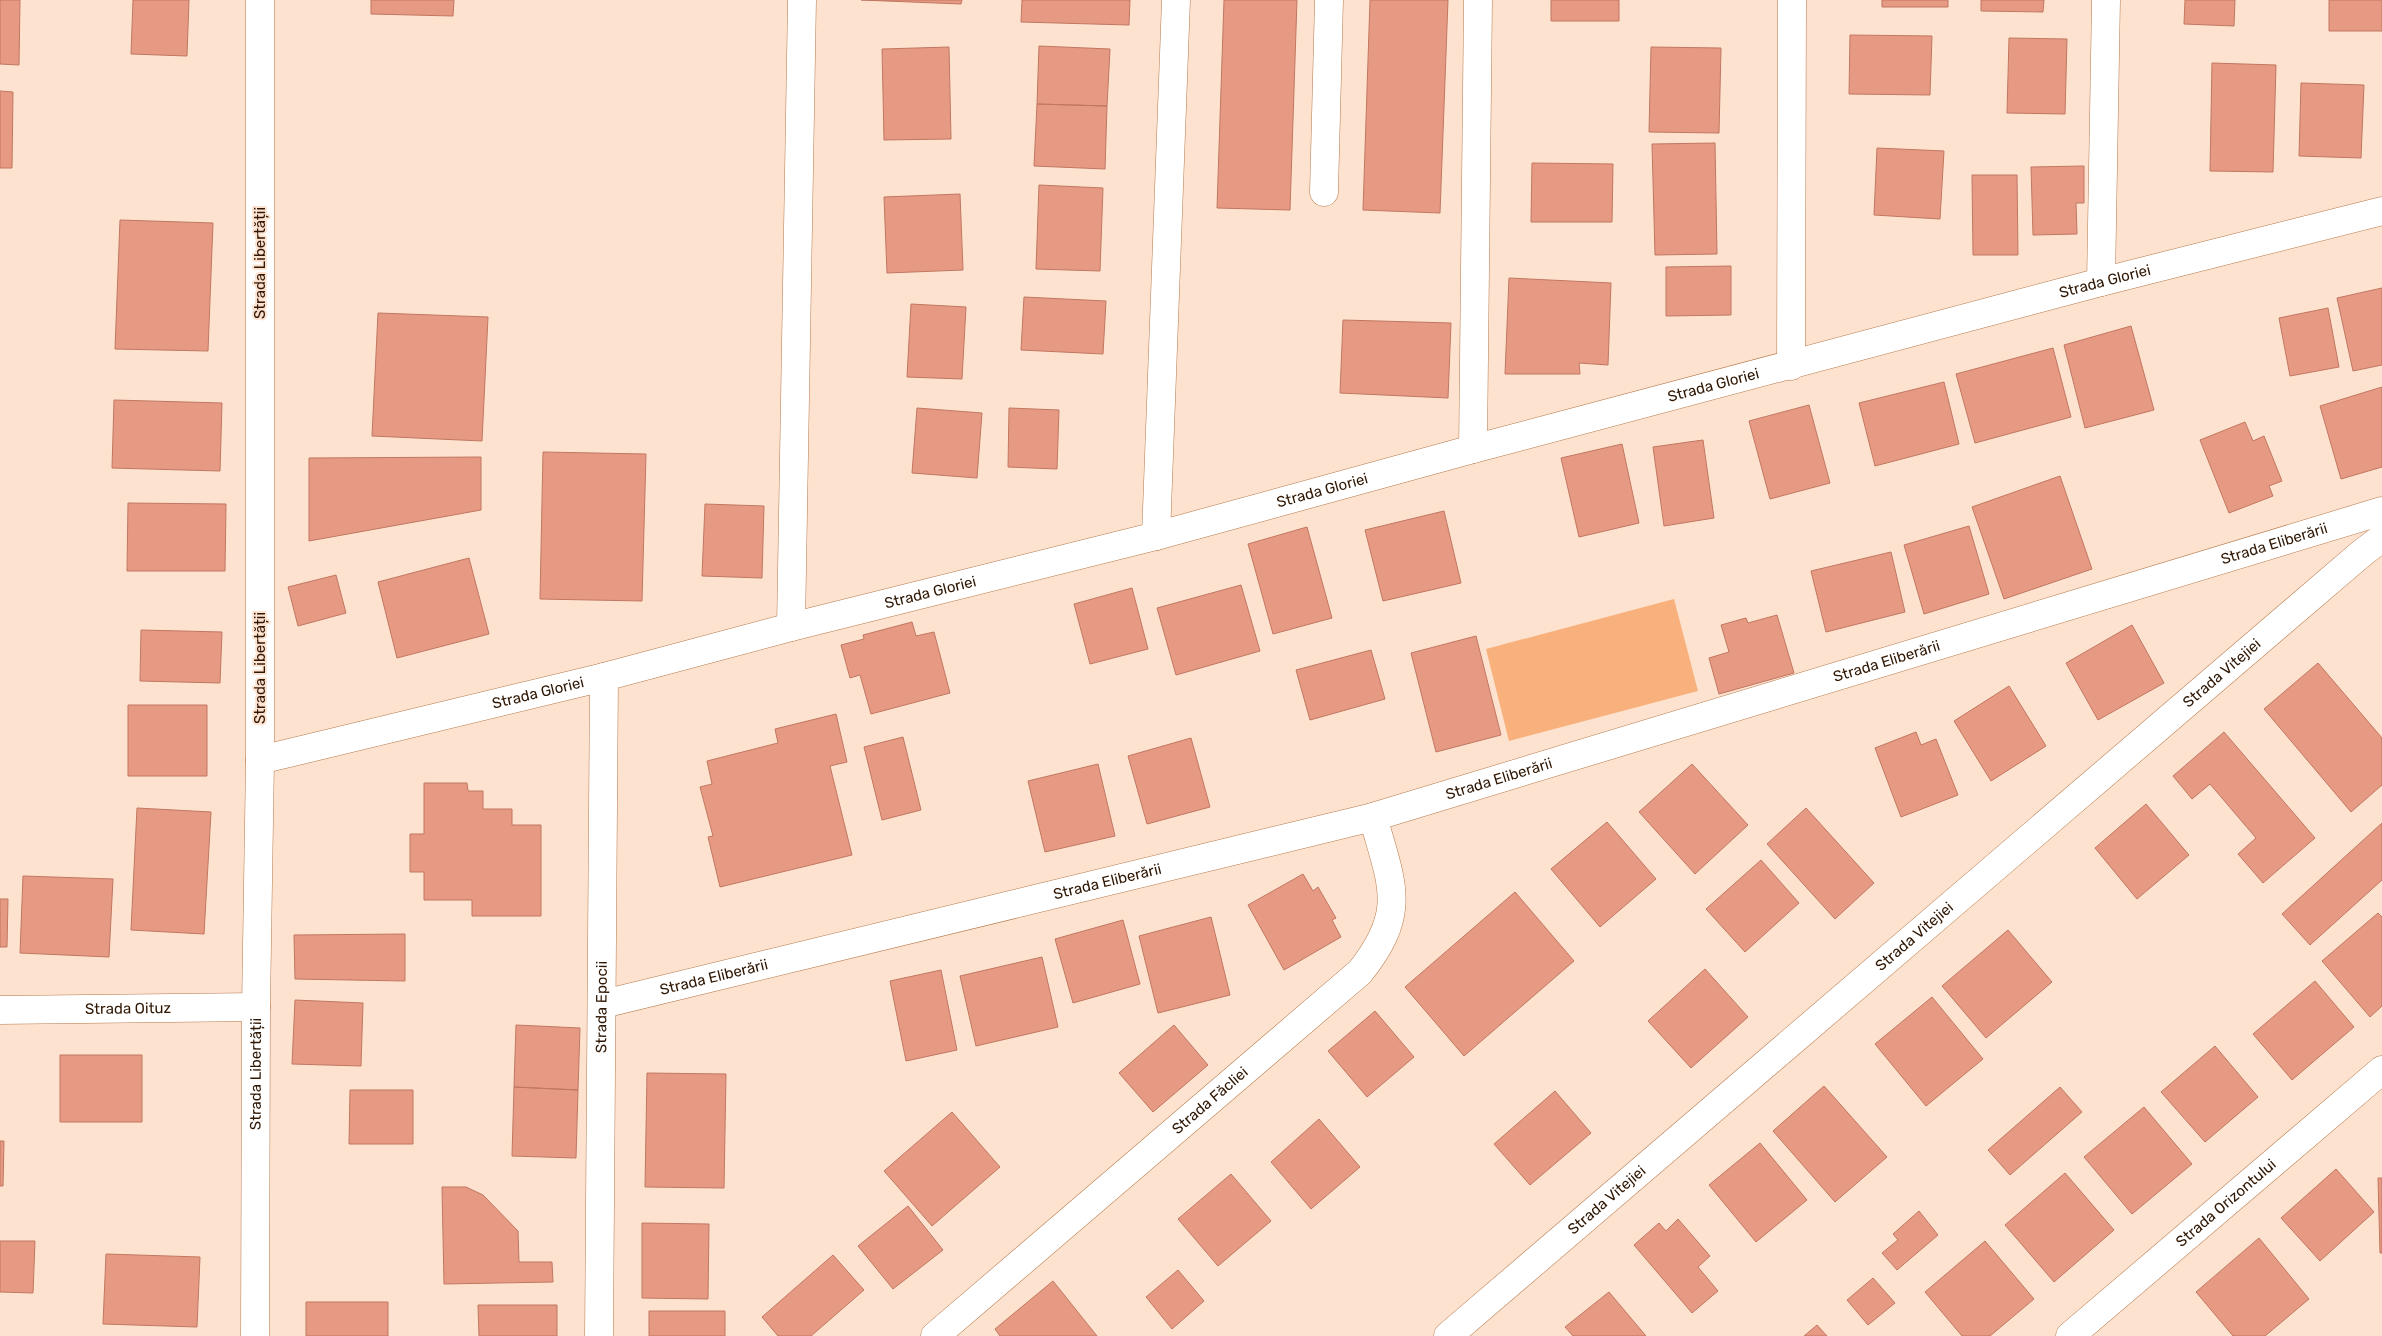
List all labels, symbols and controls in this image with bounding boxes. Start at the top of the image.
street label: Strada Libertății [251,207,269,319]
street label: Strada Gloriei [2057,261,2152,302]
street label: Strada Gloriei [1666,364,1761,406]
street label: Strada Gloriei [1275,469,1370,511]
street label: Strada Eliberării [2219,519,2330,568]
street label: Strada Gloriei [883,572,978,612]
street label: Strada Libertății [251,612,269,724]
street label: Strada Vitejiei [2179,635,2264,711]
street label: Strada Eliberării [1831,637,1942,686]
street label: Strada Gloriei [490,673,586,713]
street label: Strada Eliberării [1443,754,1554,803]
street label: Strada Eliberării [1051,860,1163,903]
street label: Strada Vitejiei [1872,898,1957,975]
street label: Strada Eliberării [658,955,770,999]
street label: Strada Epocii [592,961,611,1053]
street label: Strada Oituz [85,999,172,1018]
street label: Strada Libertății [247,1018,265,1130]
street label: Strada Făcliei [1168,1063,1252,1138]
street label: Strada Orizontului [2172,1155,2280,1251]
street label: Strada Vitejiei [1564,1162,1649,1238]

